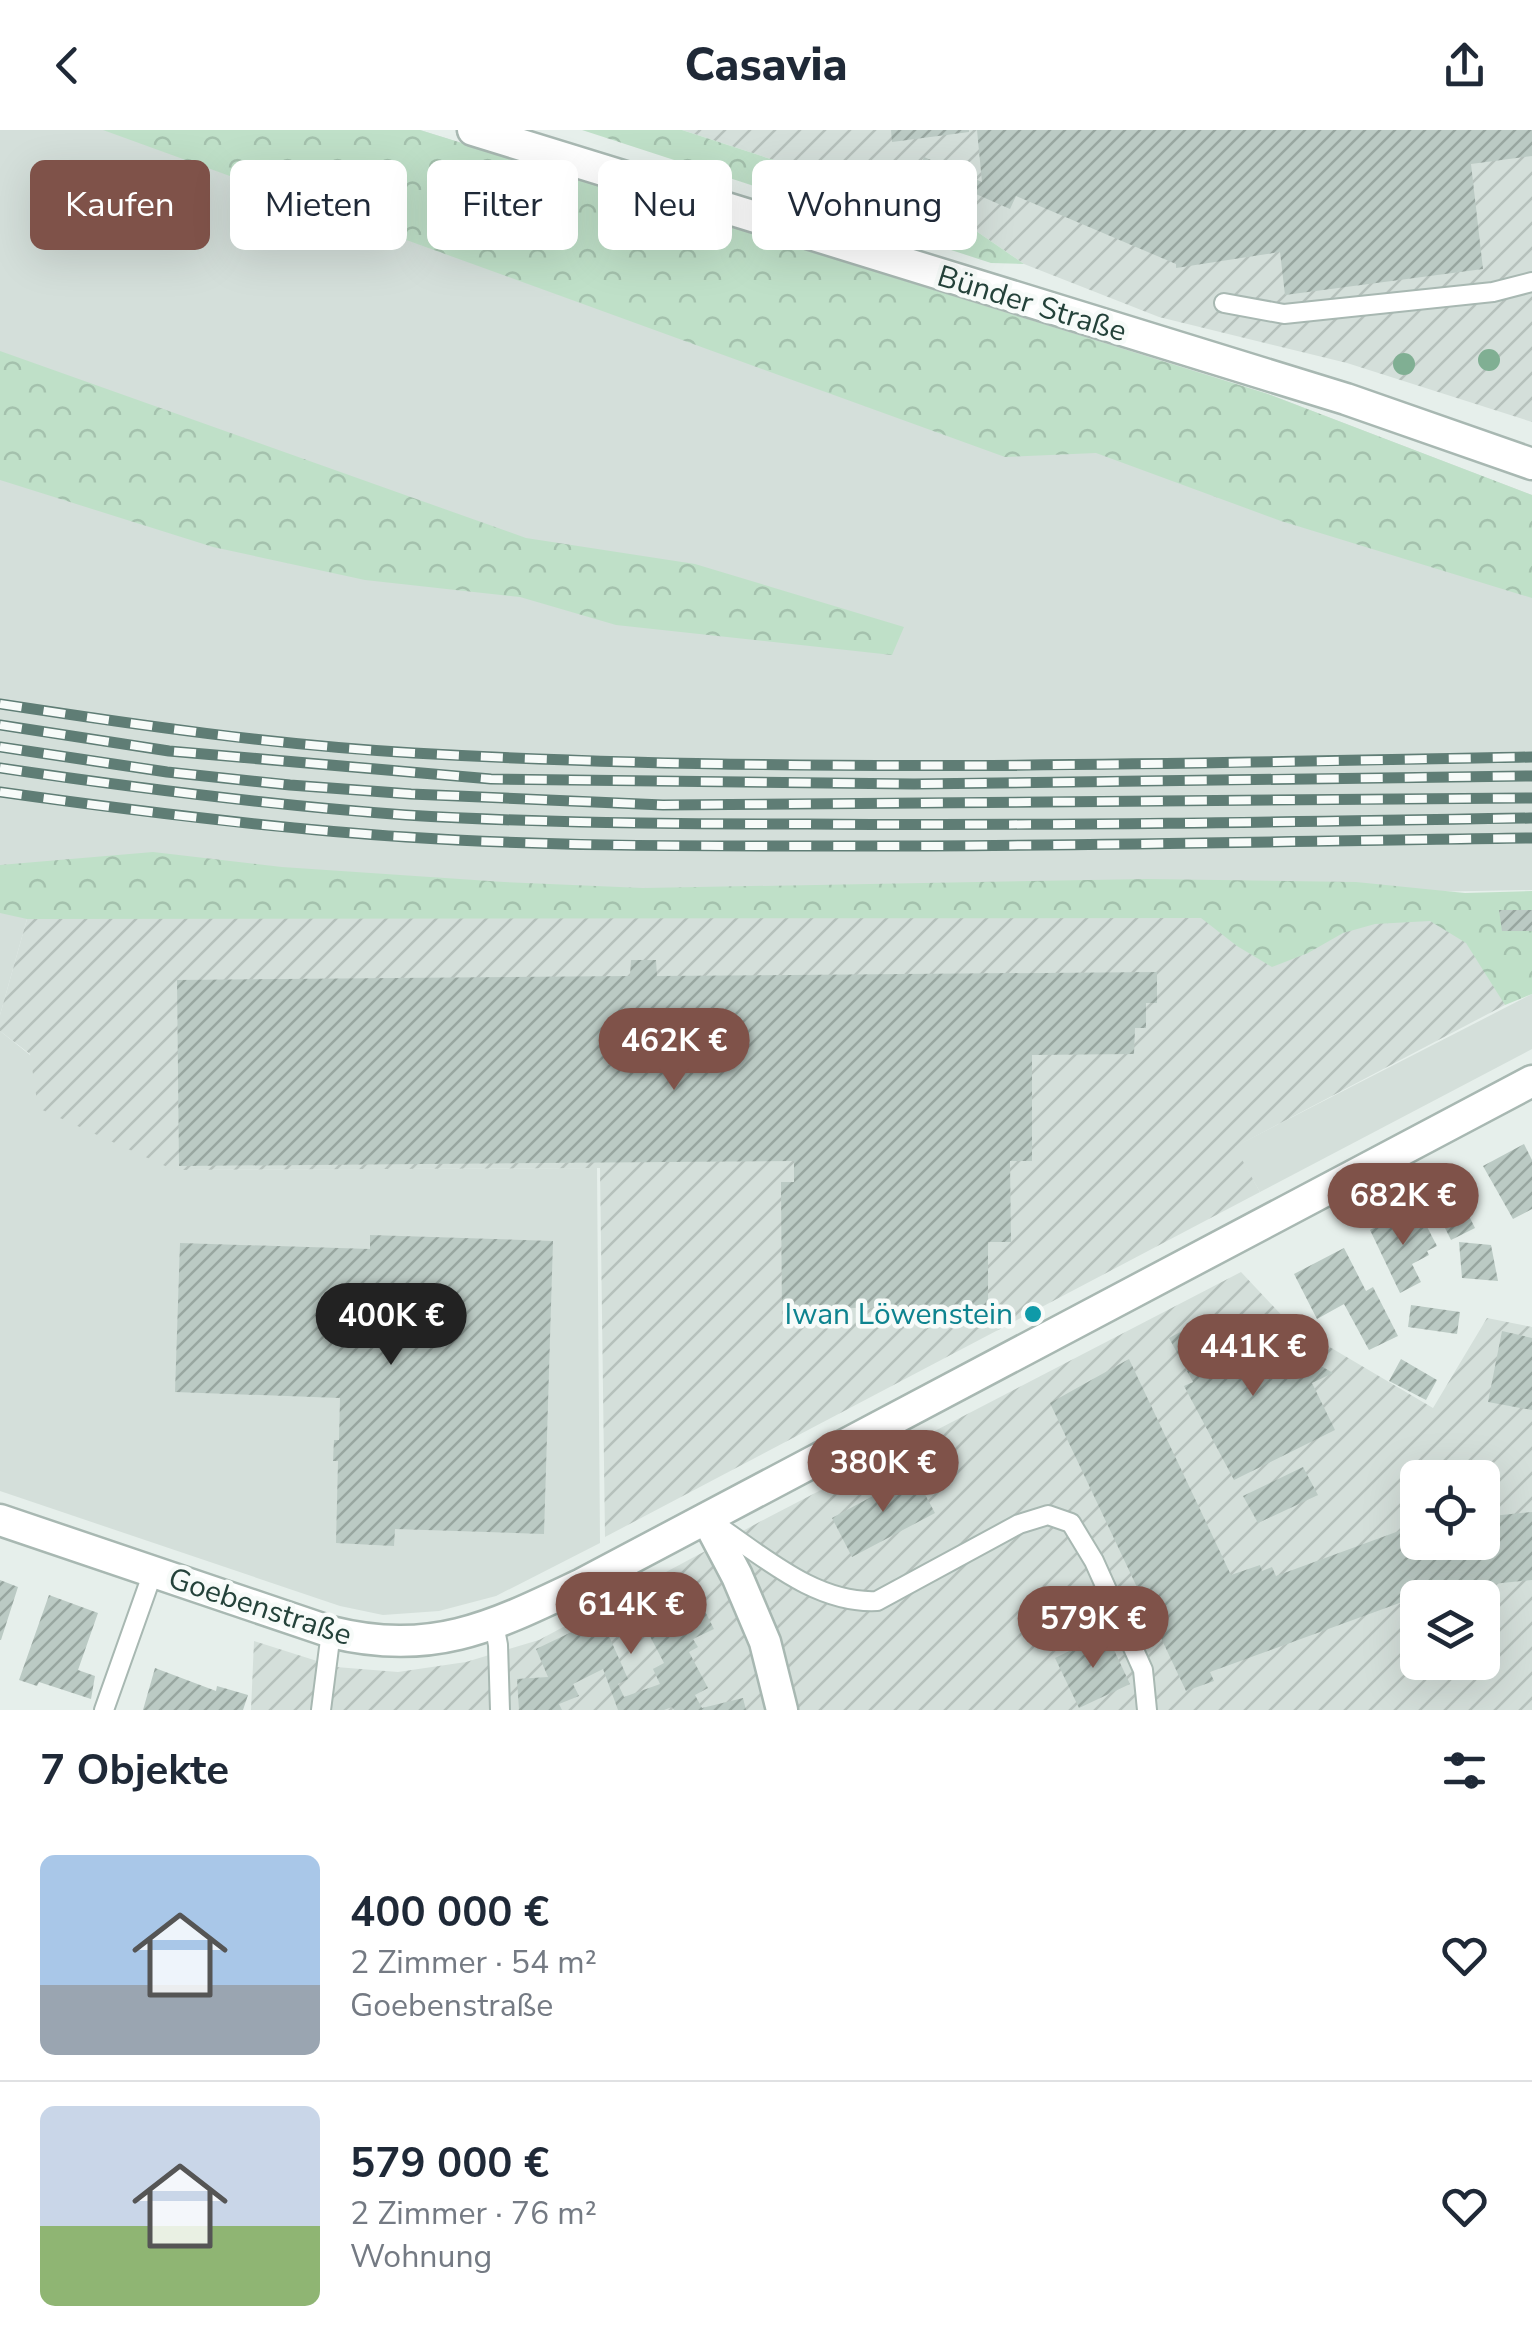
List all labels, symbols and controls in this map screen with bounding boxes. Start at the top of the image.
text: Casavia [684,35,848,96]
icon: back [40,38,95,93]
icon: share [1437,38,1492,93]
chip: Kaufen [30,160,210,250]
chip: Mieten [230,160,407,250]
chip: Filter [427,160,578,250]
chip: Neu [598,160,732,250]
chip: Wohnung [752,160,977,250]
street label: Bünder Straße [932,256,1132,352]
pin: 462K € [593,1008,755,1093]
text: 462K € [621,1019,727,1062]
pin: 682K € [1322,1163,1484,1248]
text: 682K € [1350,1174,1456,1217]
pin: 400K € [310,1283,472,1368]
text: 400K € [338,1294,444,1337]
place label: Iwan Löwenstein [785,1294,1013,1335]
marker: Iwan Löwenstein [1022,1303,1044,1325]
pin: 441K € [1172,1314,1334,1399]
text: 441K € [1200,1325,1306,1368]
pin: 380K € [802,1430,964,1515]
text: 380K € [830,1441,936,1484]
map controls [1400,1460,1500,1680]
button: locate [1400,1460,1500,1560]
street label: Goebenstraße [163,1558,357,1656]
pin: 614K € [550,1572,712,1657]
button: layers [1400,1580,1500,1680]
text: 614K € [578,1583,684,1626]
pin: 579K € [1012,1586,1174,1671]
text: 579K € [1040,1597,1146,1640]
text: 7 Objekte [40,1742,229,1799]
icon: filters [1437,1743,1492,1798]
text: 400 000 € [350,1884,549,1941]
icon: home [120,1895,240,2015]
icon: heart [1437,1928,1492,1983]
text: 2 Zimmer · 54 m² [350,1941,597,1984]
text: Goebenstraße [350,1984,553,2027]
text: 579 000 € [350,2135,549,2192]
icon: home [120,2146,240,2266]
icon: heart [1437,2179,1492,2234]
text: 2 Zimmer · 76 m² [350,2192,597,2235]
text: Wohnung [350,2235,492,2278]

